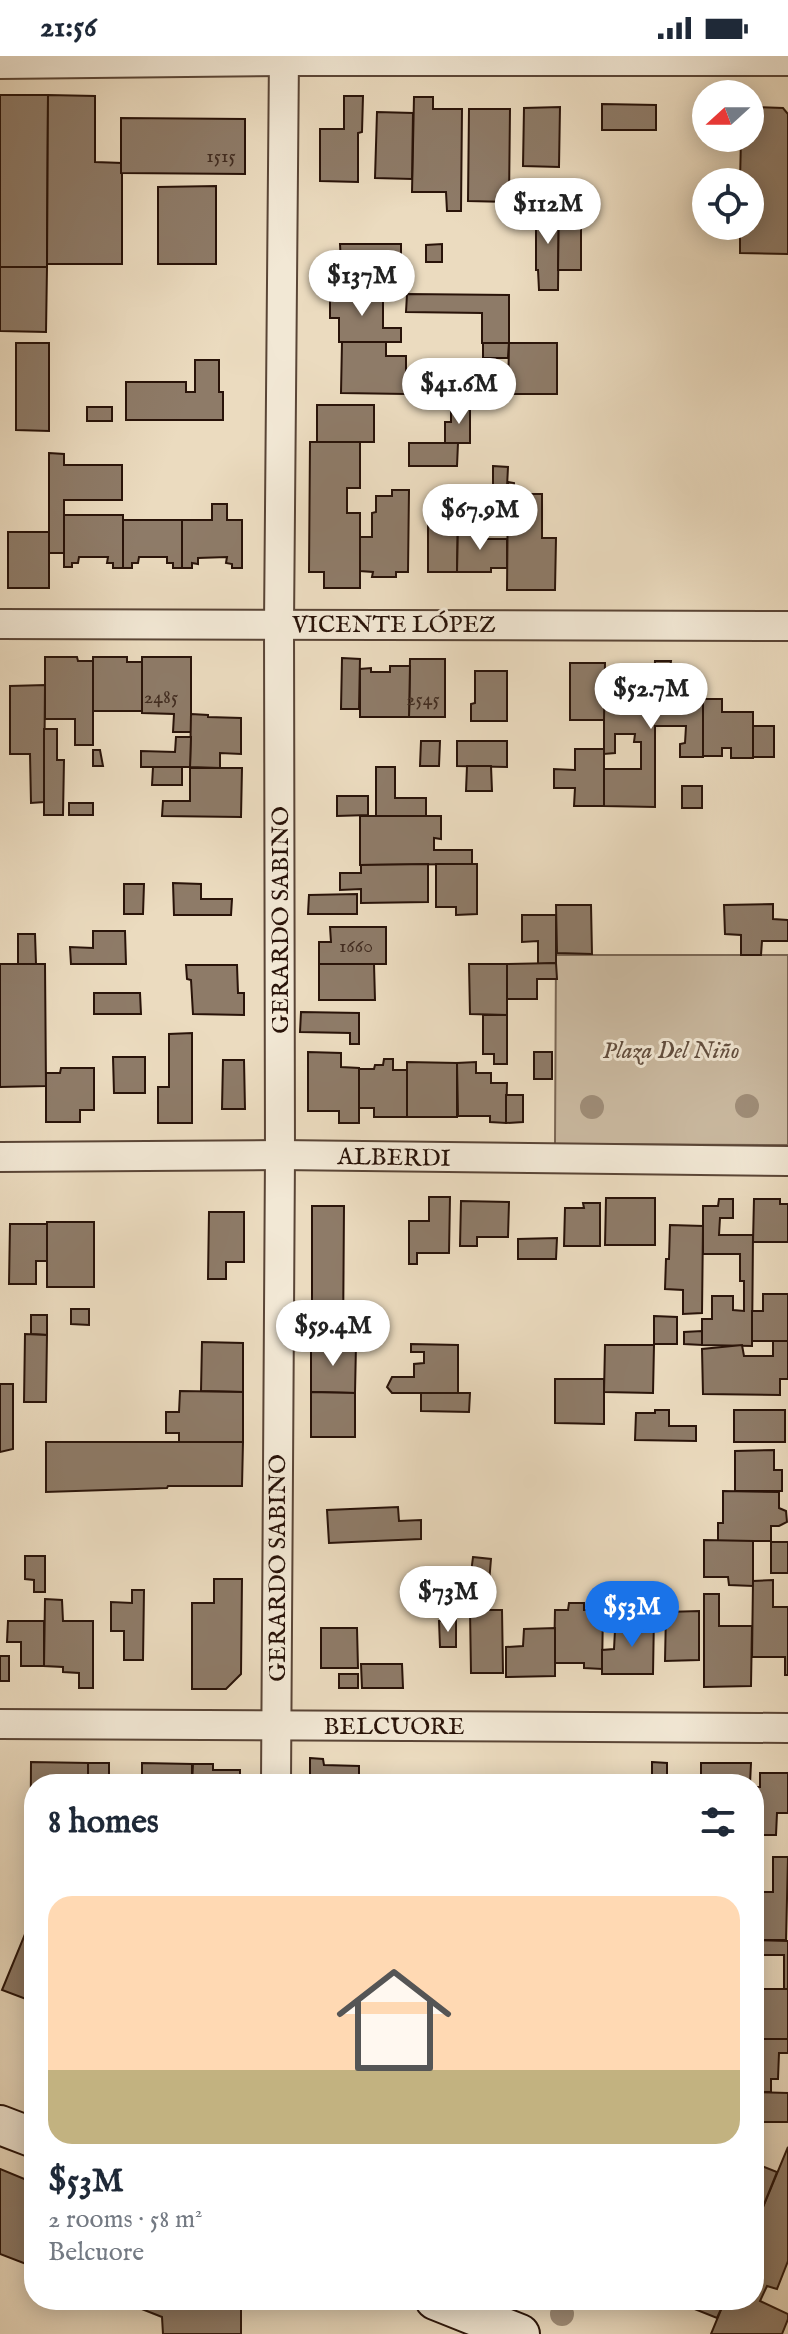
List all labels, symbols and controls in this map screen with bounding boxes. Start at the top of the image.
text: 21:56 [40,9,97,47]
north arrow [692,80,764,152]
map controls [692,80,764,240]
house number: 1515 [206,144,236,169]
button: locate [692,168,764,240]
pin: $112M [492,178,604,246]
text: $112M [513,187,583,220]
pin: $137M [306,250,418,318]
text: $137M [327,259,397,292]
pin: $41.6M [394,358,524,426]
text: $41.6M [420,367,498,400]
pin: $67.9M [415,484,545,552]
text: $67.9M [441,493,519,526]
street label: VICENTE LÓPEZ [291,610,496,641]
pin: $52.7M [586,663,716,731]
text: $52.7M [613,672,689,705]
house number: 2485 [144,685,178,710]
house number: 2545 [406,687,440,712]
street label: GERARDO SABINO [266,806,297,1034]
house number: 1660 [339,934,373,959]
park label: Plaza Del Niño [603,1036,739,1067]
street label: ALBERDI [336,1142,451,1175]
pin: $59.4M [268,1300,398,1368]
text: $59.4M [294,1309,372,1342]
street label: GERARDO SABINO [263,1454,294,1682]
pin: $73M [401,1566,495,1634]
text: $73M [418,1575,478,1608]
pin: $53M [585,1581,679,1649]
text: $53M [603,1590,661,1623]
street label: BELCUORE [323,1712,465,1743]
icon: filters [696,1800,740,1844]
text: 8 homes [48,1801,159,1844]
icon: home [322,1948,466,2092]
text: $53M [48,2160,124,2203]
text: 2 rooms · 58 m² [48,2203,202,2236]
text: Belcuore [48,2236,144,2269]

